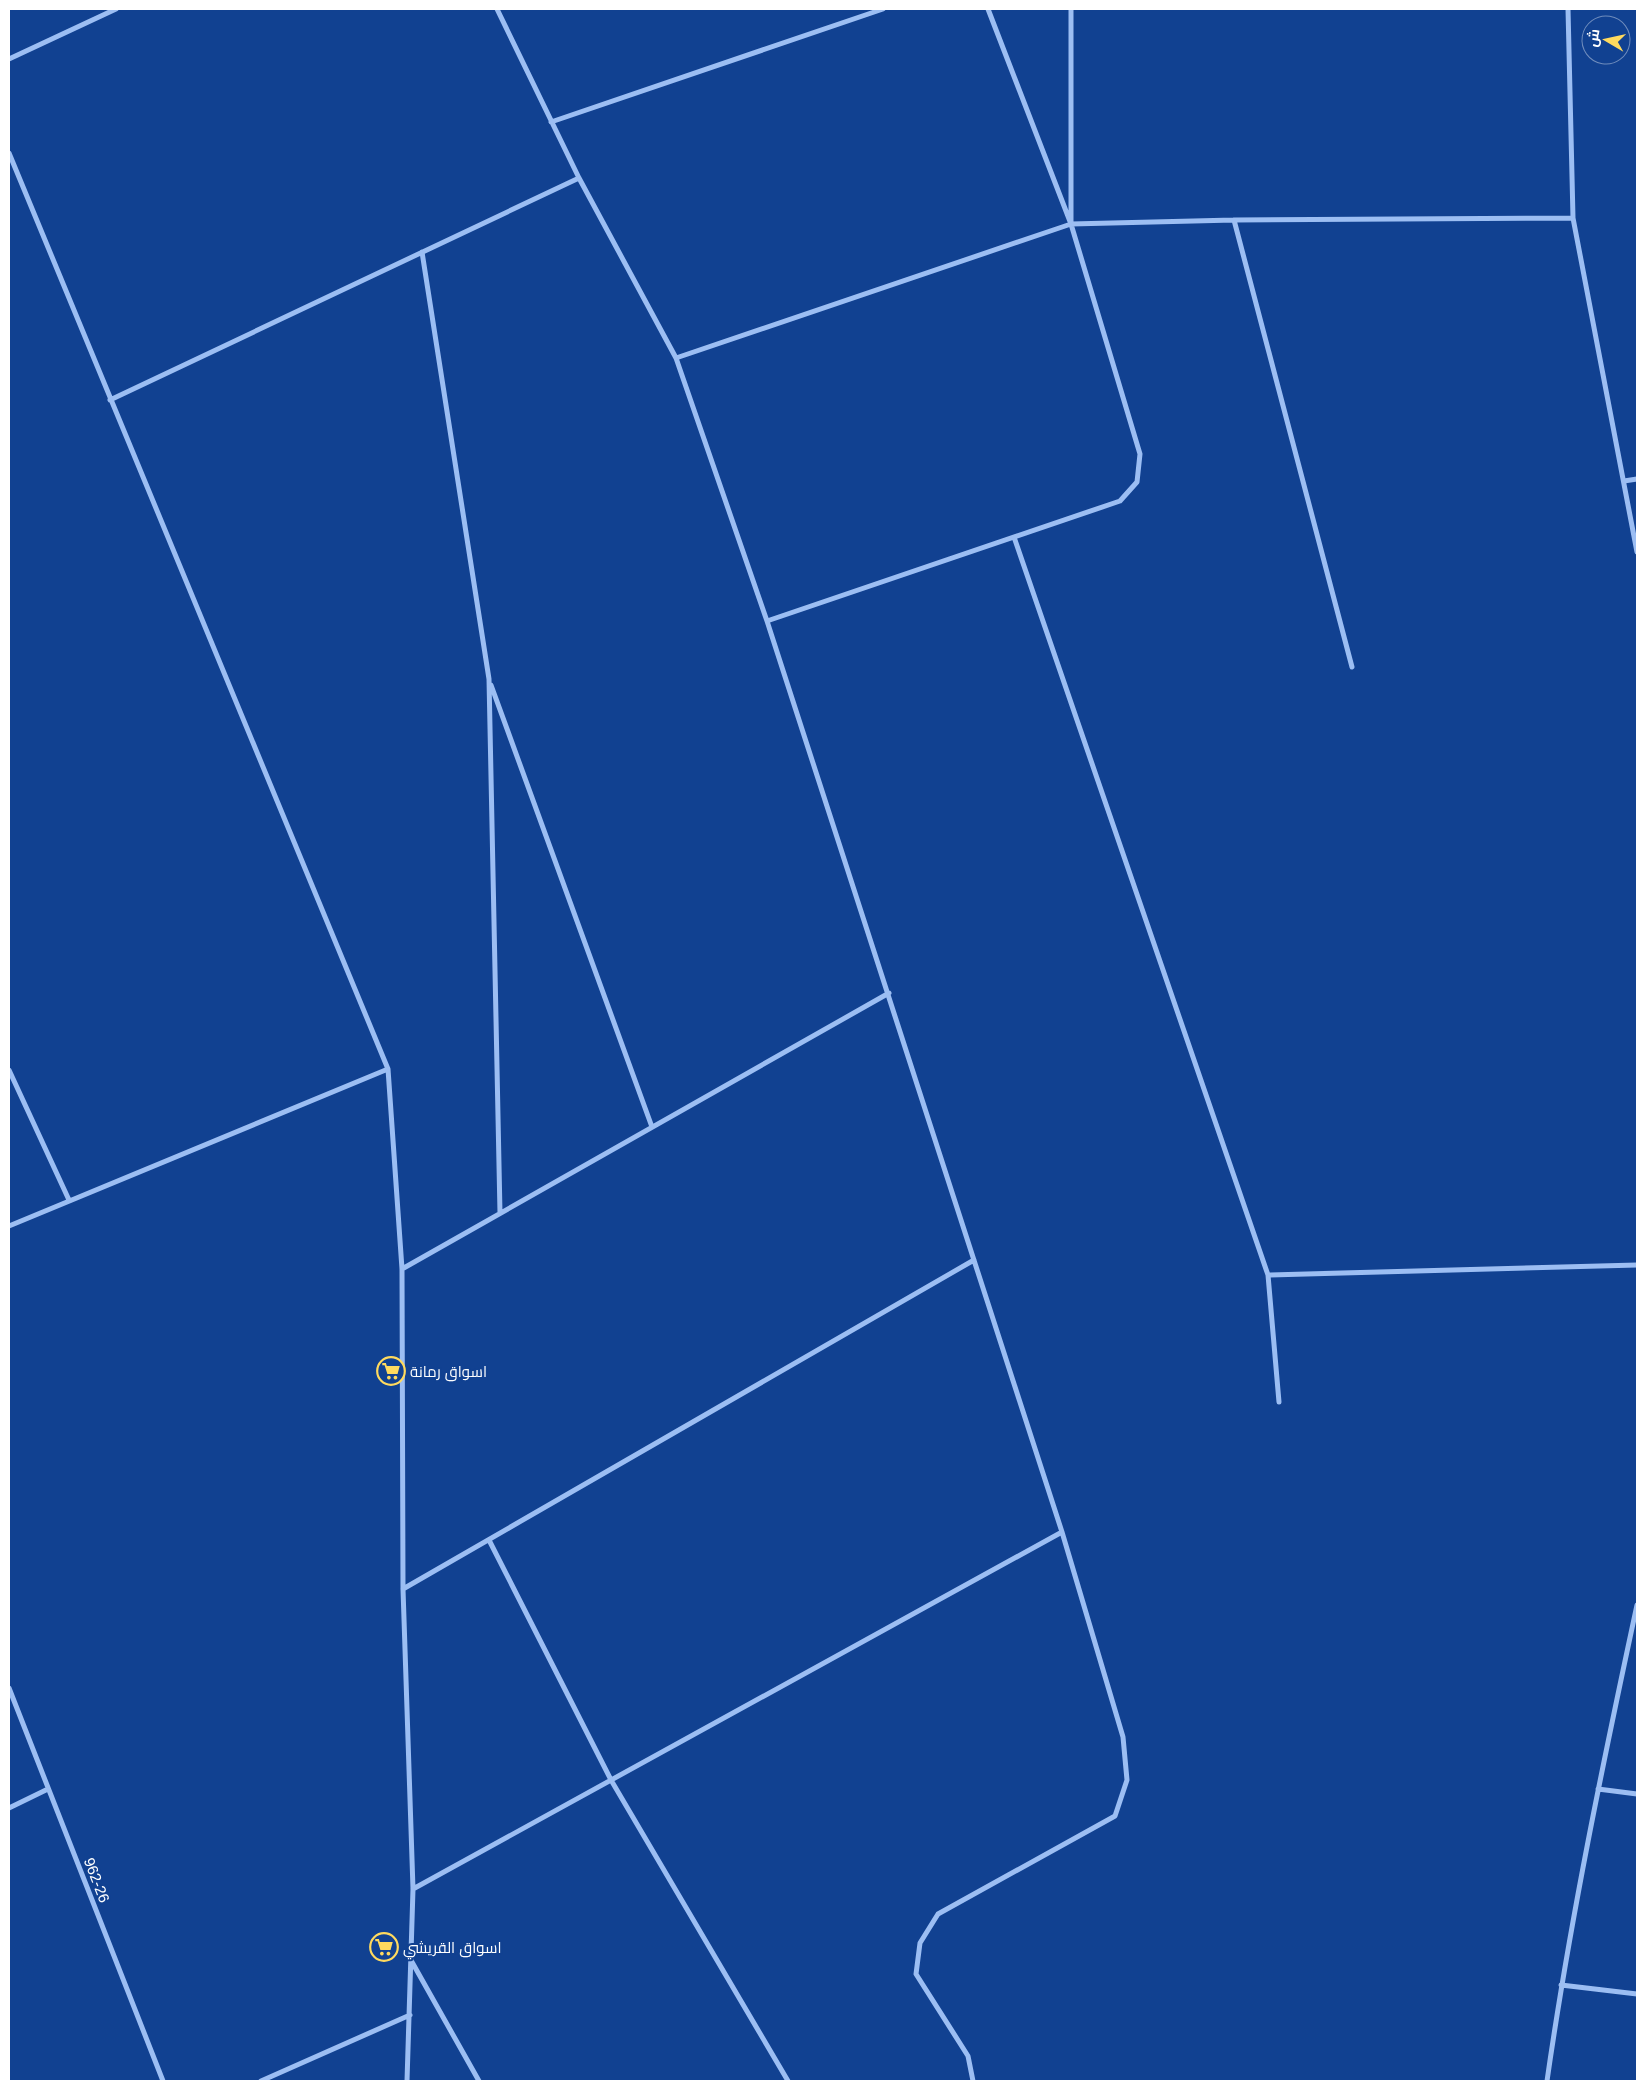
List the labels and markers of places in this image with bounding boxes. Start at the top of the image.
supermarket icon: اسواق رمانة [376,1356,406,1386]
place label: اسواق رمانة [410,1363,487,1382]
supermarket icon: اسواق القريشي [369,1932,399,1962]
place label: اسواق القريشي [403,1939,501,1960]

